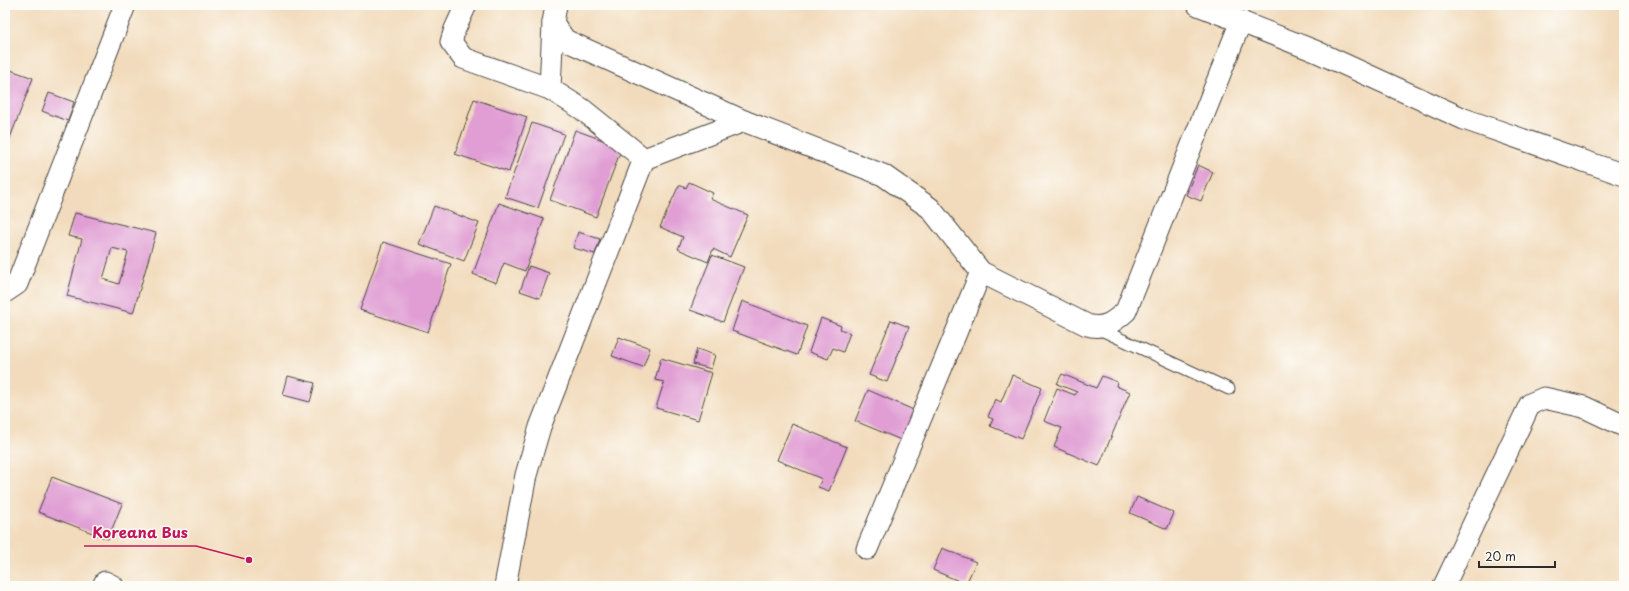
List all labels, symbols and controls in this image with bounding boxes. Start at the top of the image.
callout: Koreana Bus [84,519,196,546]
text: Koreana Bus [92,520,188,543]
scale bar [1479,543,1555,569]
text: 20 m [1485,547,1516,565]

